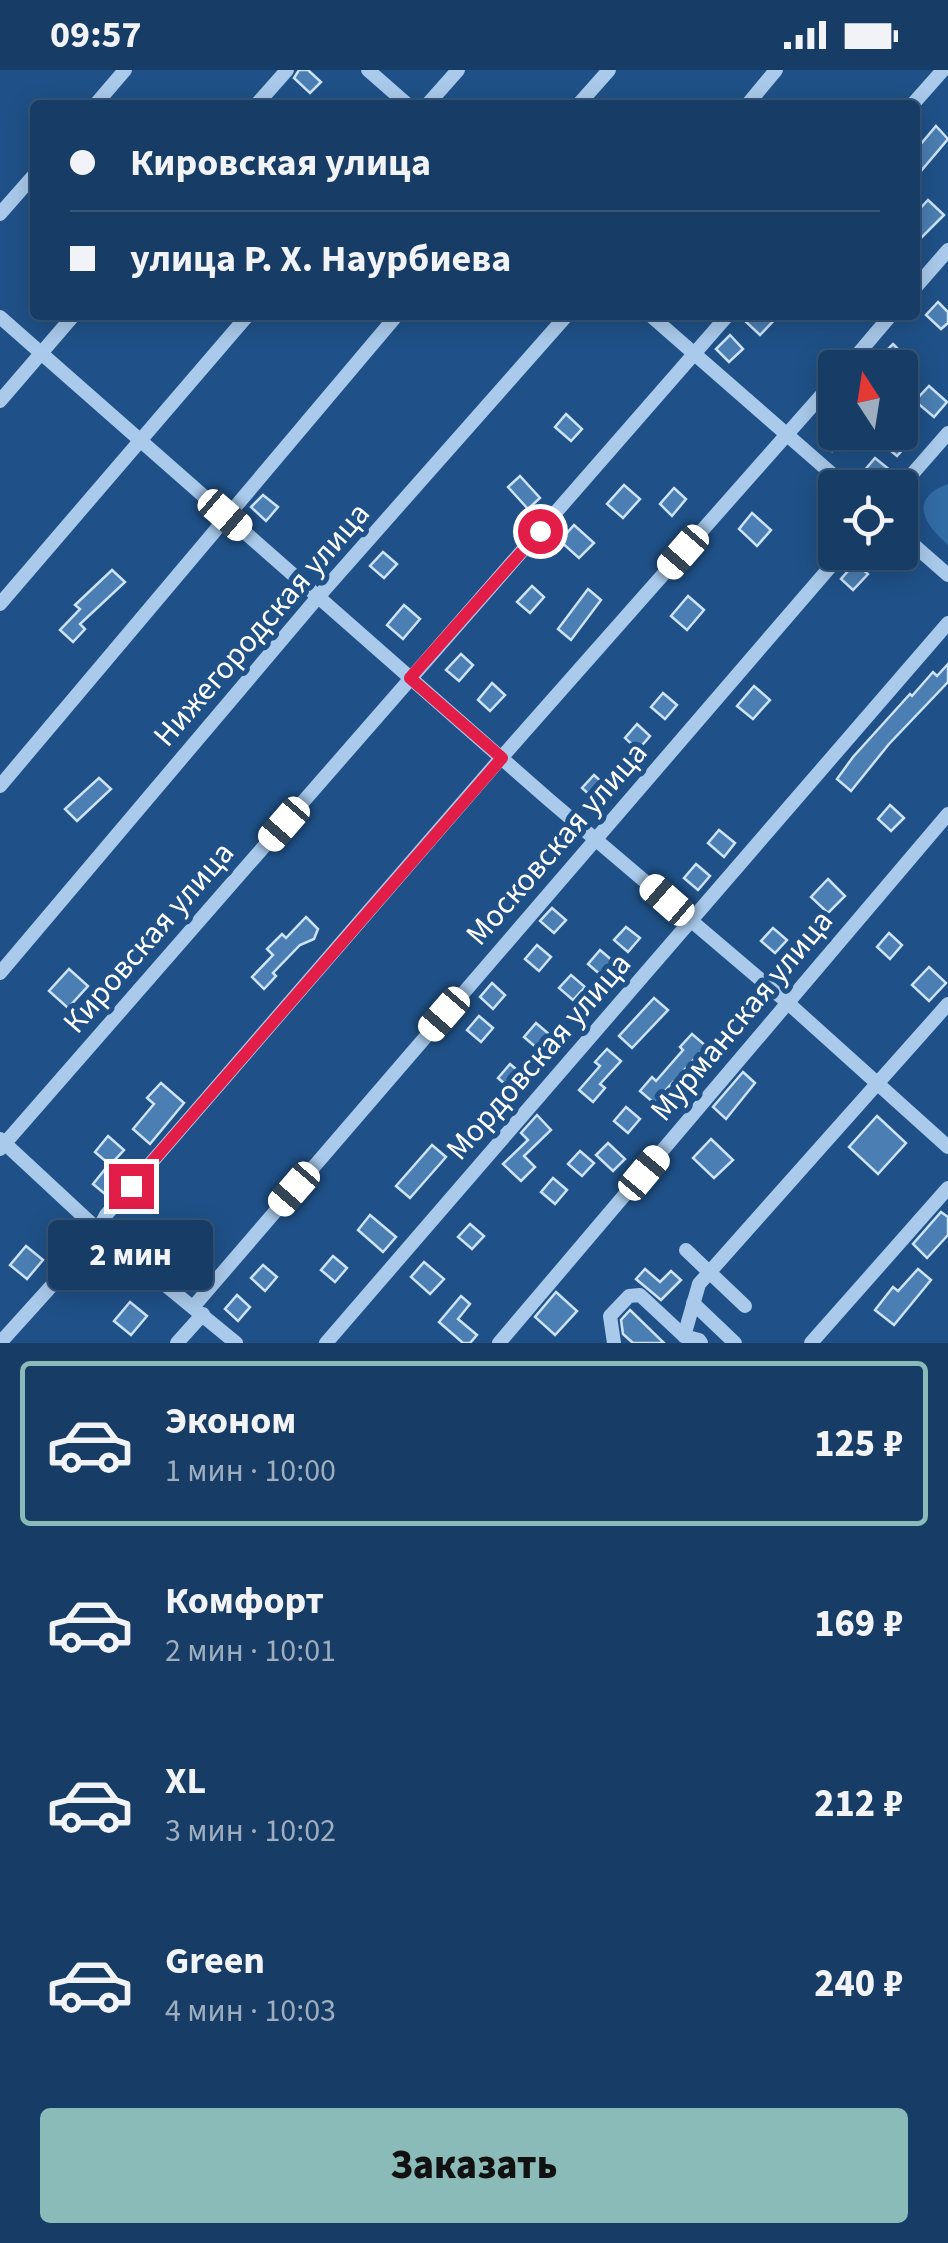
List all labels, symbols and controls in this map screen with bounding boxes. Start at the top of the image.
text: 09:57 [50,8,142,62]
text: Кировская улица [130,136,431,190]
text: улица Р. Х. Наурбиева [130,232,511,286]
north arrow [818,350,918,450]
map controls [818,350,918,570]
button: locate [818,470,918,570]
car [193,484,257,546]
street label: Нижегородская улица [143,492,381,757]
route start [518,509,563,554]
car [652,520,714,584]
street label: Московская улица [455,732,658,956]
car [253,792,315,856]
street label: Кировская улица [52,832,245,1044]
car [635,869,699,931]
street label: Мурманская улица [640,900,844,1131]
street label: Мордовская улица [435,943,642,1171]
car [413,982,475,1046]
car [613,1140,675,1206]
car [263,1157,325,1221]
route end [109,1164,154,1209]
callout: 2 мин [48,1221,214,1291]
text: 2 мин [89,1232,172,1278]
text: Эконом [165,1394,296,1448]
icon: car [45,1399,135,1489]
text: 125 ₽ [814,1417,903,1471]
text: 1 мин · 10:00 [165,1448,336,1494]
text: Комфорт [165,1574,324,1628]
icon: car [45,1579,135,1669]
text: 169 ₽ [814,1597,903,1651]
text: 2 мин · 10:01 [165,1628,336,1674]
text: XL [165,1754,206,1808]
icon: car [45,1759,135,1849]
text: 212 ₽ [814,1777,903,1831]
text: 3 мин · 10:02 [165,1808,336,1854]
text: Green [165,1934,265,1988]
icon: car [45,1939,135,2029]
text: 240 ₽ [814,1957,903,2011]
text: 4 мин · 10:03 [165,1988,336,2034]
button: Заказать [40,2108,908,2223]

